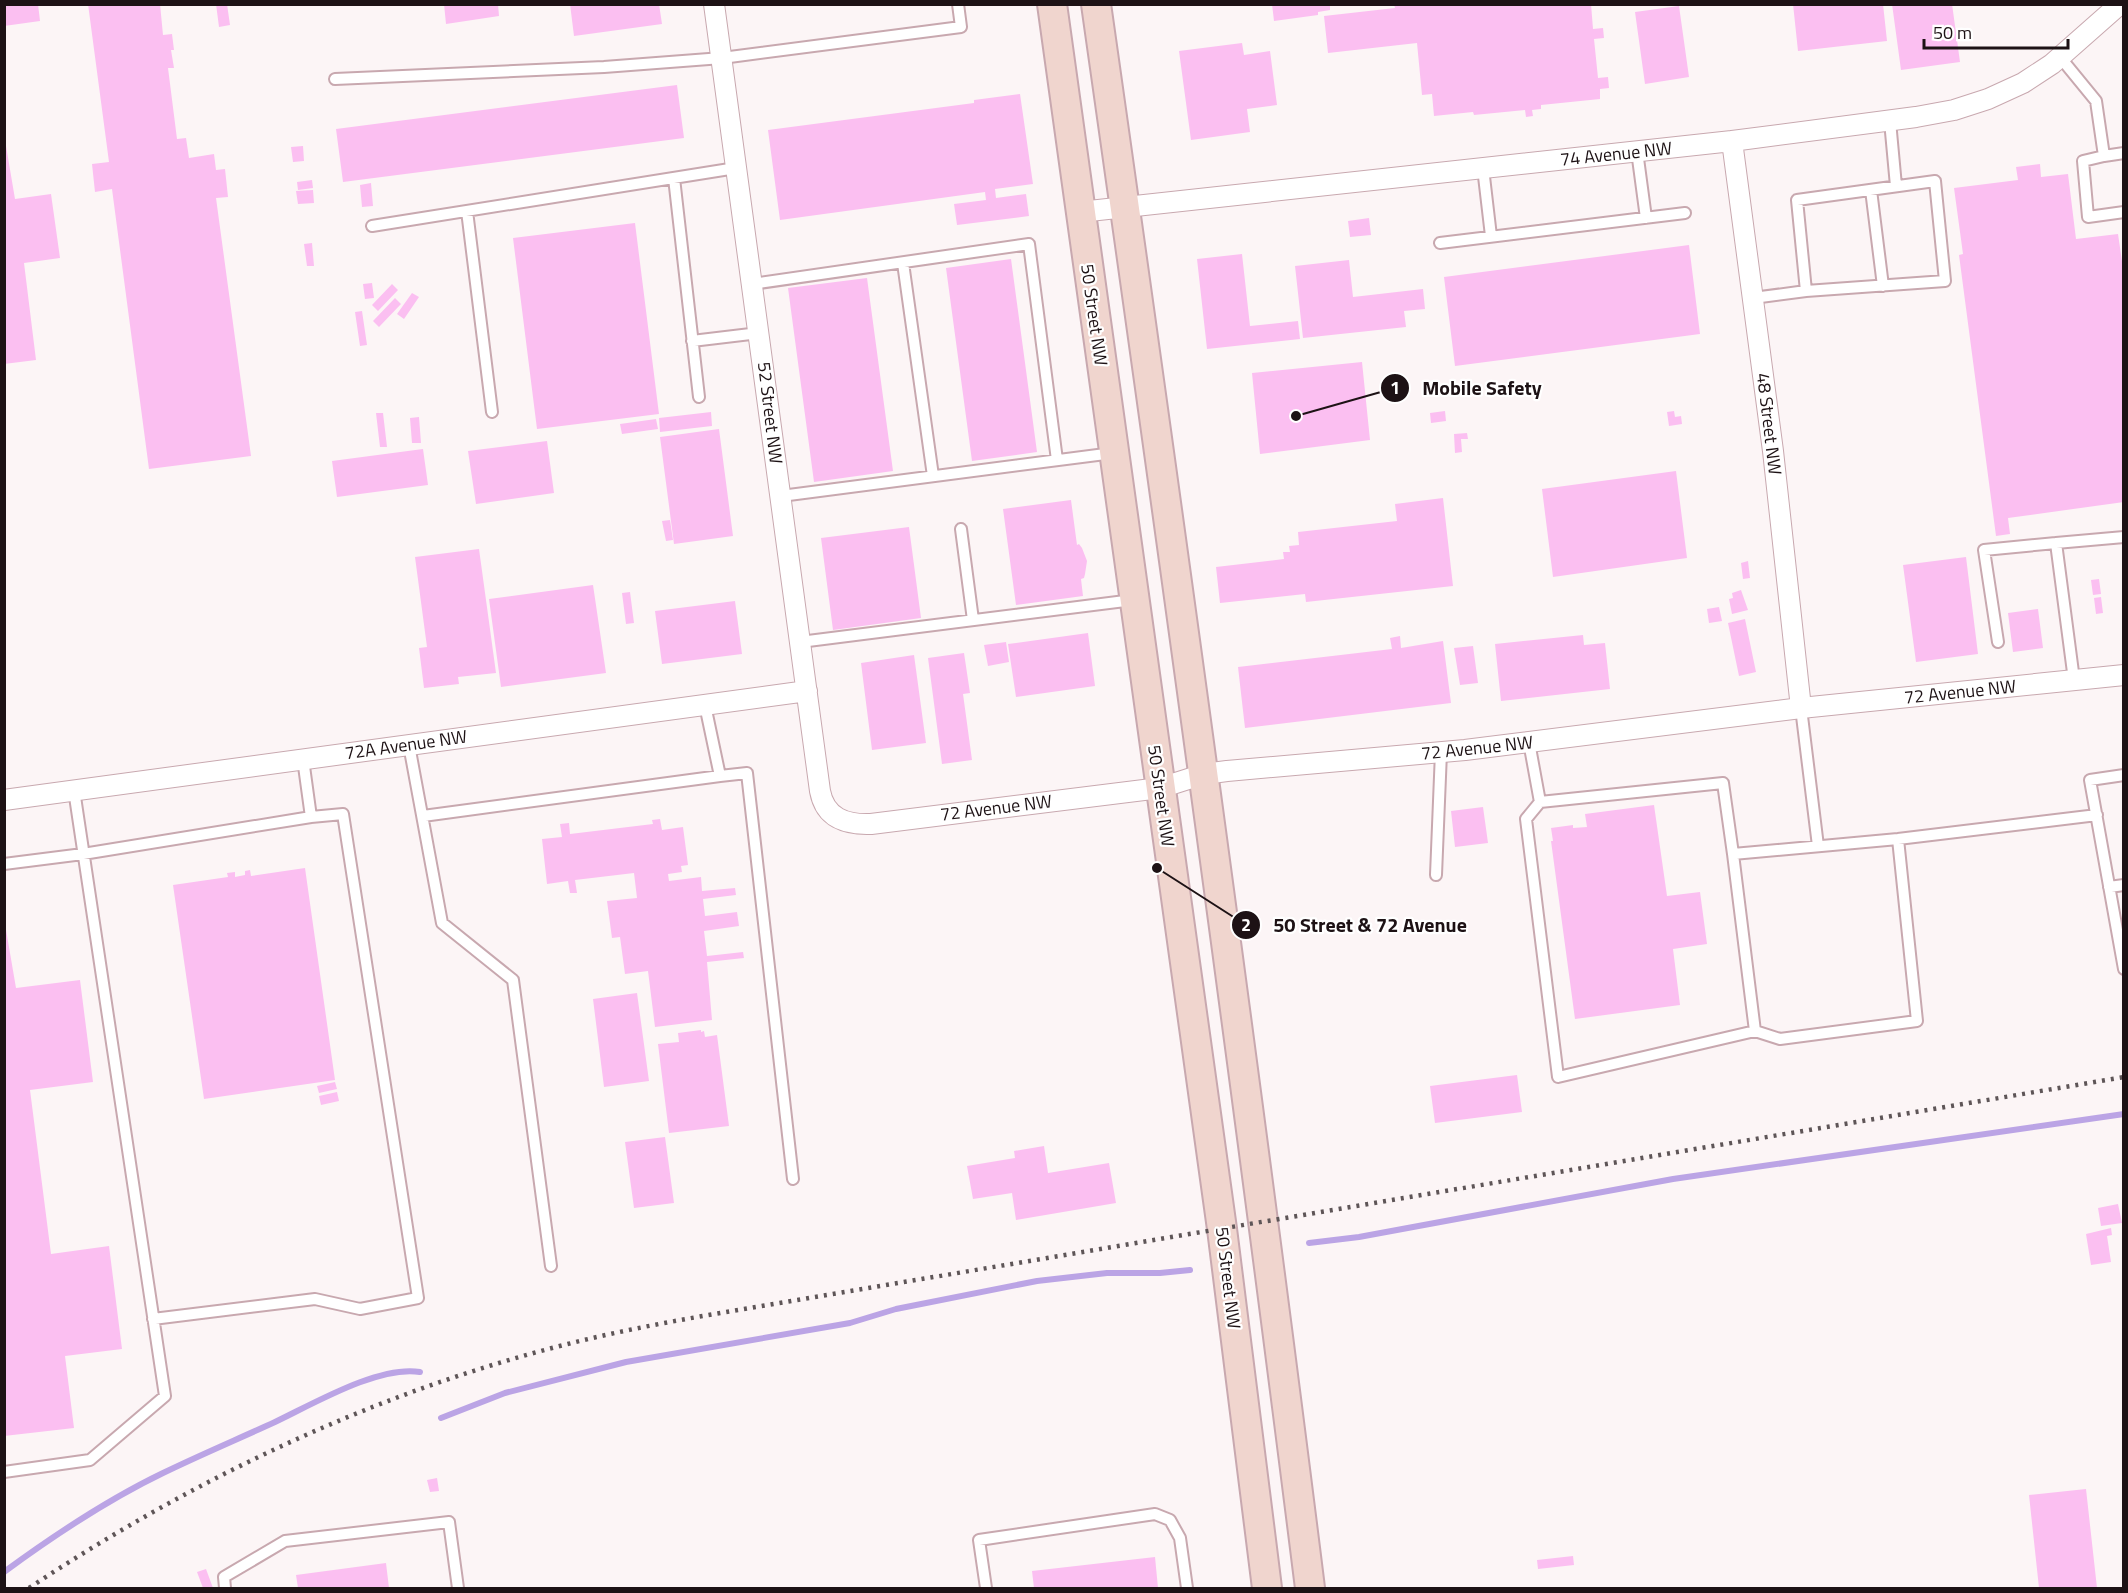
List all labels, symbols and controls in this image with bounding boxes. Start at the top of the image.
scale bar [1924,12,2068,50]
text: 50 m [1933,19,1972,46]
street label: 74 Avenue NW [1559,134,1673,173]
street label: 50 Street NW [1074,262,1115,368]
street label: 52 Street NW [751,360,790,466]
callout: Mobile Safety [1380,369,1554,407]
street label: 48 Street NW [1750,371,1789,477]
text: Mobile Safety [1422,372,1542,403]
text: 1 [1390,374,1400,401]
street label: 72 Avenue NW [1903,672,2017,711]
street label: 72A Avenue NW [343,723,469,766]
street label: 72 Avenue NW [1420,728,1534,767]
street label: 50 Street NW [1141,743,1182,849]
street label: 72 Avenue NW [938,787,1053,828]
callout: 50 Street & 72 Avenue [1231,906,1479,944]
text: 50 Street & 72 Avenue [1273,909,1467,940]
text: 2 [1241,911,1251,938]
street label: 50 Street NW [1209,1225,1248,1331]

